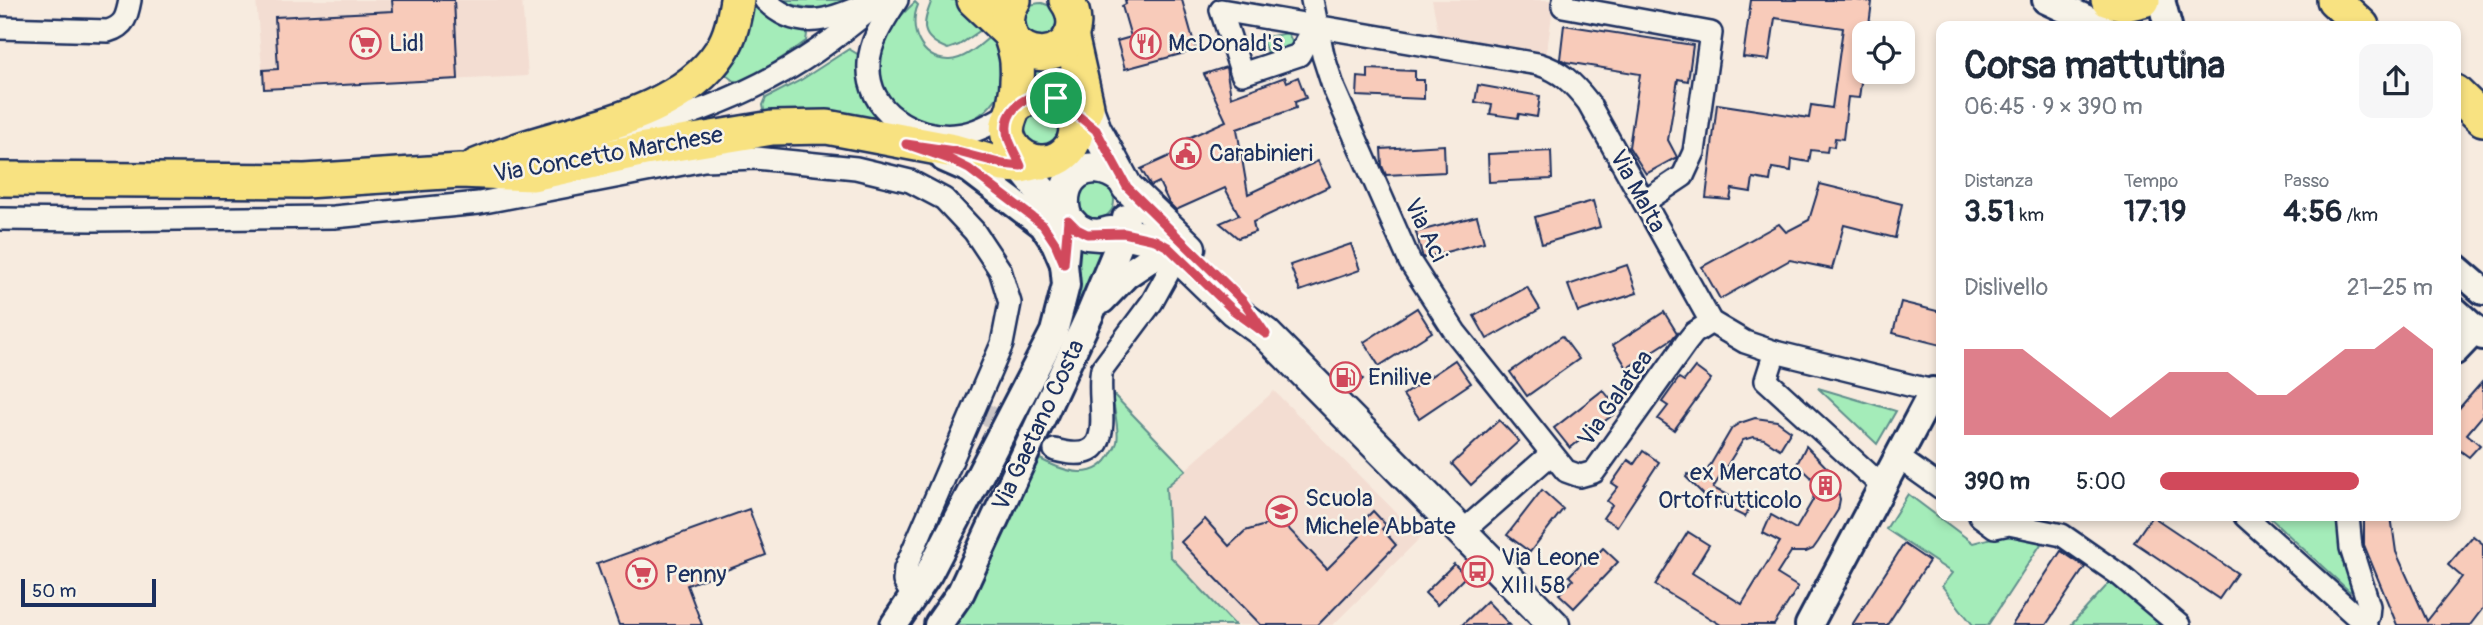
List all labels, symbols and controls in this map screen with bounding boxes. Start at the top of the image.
map controls [1852,21,1915,84]
button: locate [1852,21,1915,84]
supermarket icon: Lidl [349,26,383,60]
restaurant icon: McDonald's [1128,26,1162,60]
place label: Lidl [389,29,424,58]
place label: McDonald's [1168,29,1283,58]
text: Corsa mattutina [1964,42,2225,90]
button: share [2359,44,2433,118]
pin [1026,68,1086,128]
icon: arrive [1037,79,1075,117]
text: 06:45 · 9 × 390 m [1964,92,2143,121]
street label: Via Concetto Marchese [491,120,725,189]
public building icon: Carabinieri [1169,136,1203,170]
place label: Carabinieri [1209,139,1313,168]
street label: Via Malta [1603,145,1672,238]
text: Distanza [1964,169,2033,193]
text: Tempo [2124,169,2178,193]
text: Passo [2283,169,2329,193]
text: 3.51 [1964,193,2015,230]
text: 17:19 [2124,193,2186,230]
text: 4:56 [2283,193,2342,230]
street label: Via Aci [1398,194,1453,267]
text: km [2015,203,2044,227]
text: /km [2342,203,2378,227]
text: Dislivello [1964,273,2048,302]
text: 21–25 m [2347,273,2433,302]
street label: Via Gaetano Costa [986,335,1091,515]
street label: Via Galatea [1572,345,1659,452]
fuel station icon: Enilive [1328,360,1362,394]
place label: Enilive [1368,363,1432,392]
place label: ex Mercato Ortofrutticolo [1658,458,1802,515]
text: 390 m [1964,467,2030,496]
text: 5:00 [2076,467,2126,496]
building icon: ex Mercato Ortofrutticolo [1808,469,1842,503]
place label: Scuola Michele Abbate [1305,484,1456,541]
school or university icon: Scuola Michele Abbate [1265,495,1299,529]
place label: Via Leone XIII 58 [1501,543,1600,600]
bus stop icon: Via Leone XIII 58 [1461,554,1495,588]
supermarket icon: Penny [625,557,659,591]
place label: Penny [665,560,727,589]
scale bar [21,576,156,608]
text: 50 m [32,579,76,603]

